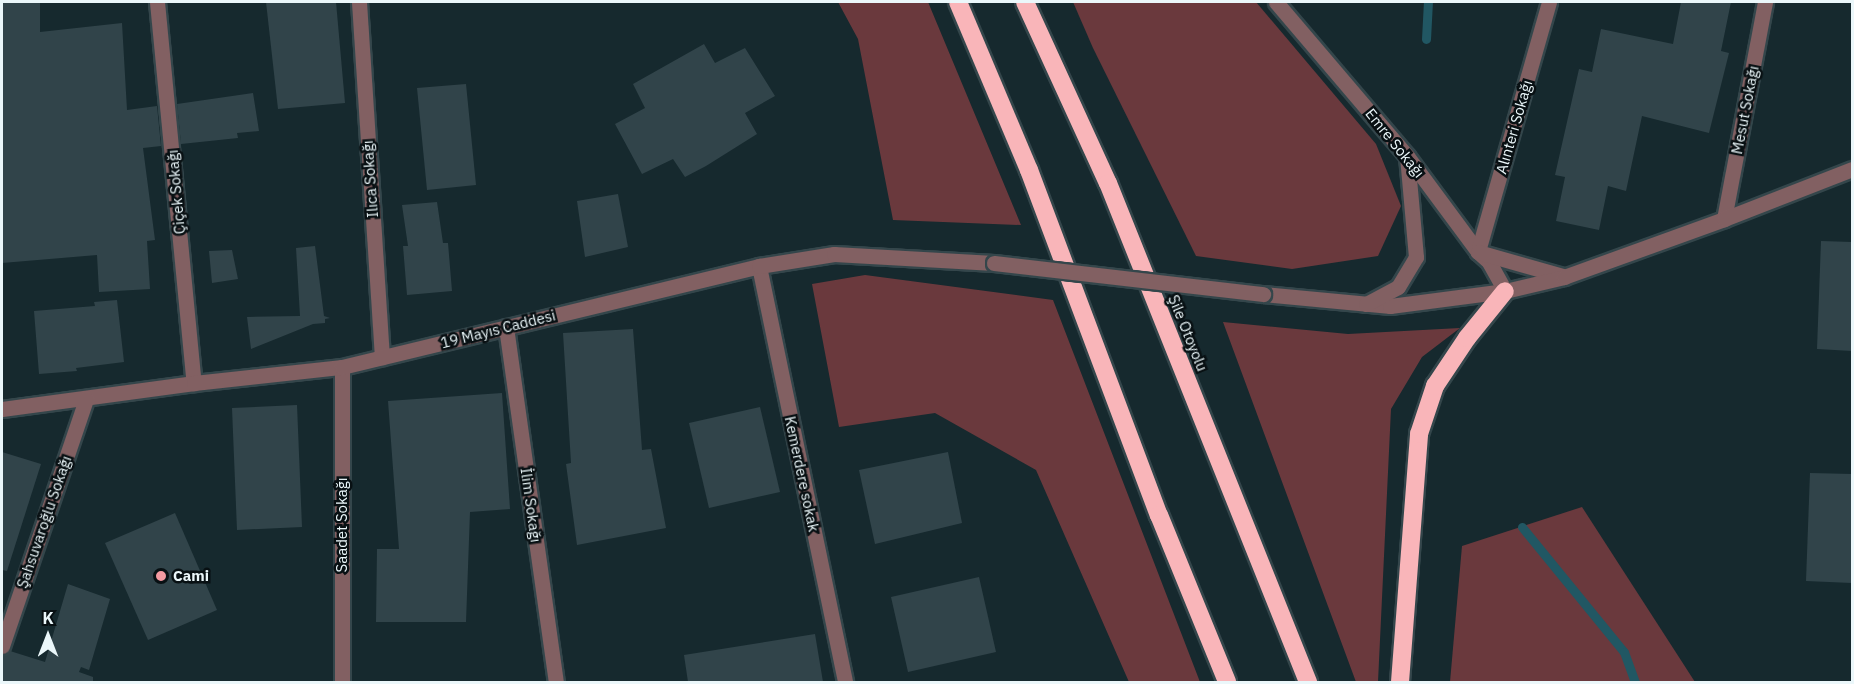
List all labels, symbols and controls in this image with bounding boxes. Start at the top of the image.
street label: Mesut Sokağı [1728,64,1762,156]
street label: Alınteri Sokağı [1492,78,1536,176]
street label: Emre Sokağı [1362,105,1428,181]
street label: Ilıca Sokağı [358,140,382,218]
street label: Çiçek Sokağı [163,149,189,235]
street label: Şile Otoyolu [1165,292,1211,374]
street label: 19 Mayıs Caddesi [439,306,557,352]
street label: Kemerdere sokak [781,415,823,533]
street label: Şahsuvaroğlu Sokağı [13,453,75,591]
street label: İlim Sokağı [517,467,545,543]
street label: Saadet Sokağı [333,477,351,573]
place label: Cami [173,567,209,585]
marker: Cami [154,569,168,583]
north arrow [18,606,78,666]
text: K [42,608,54,628]

